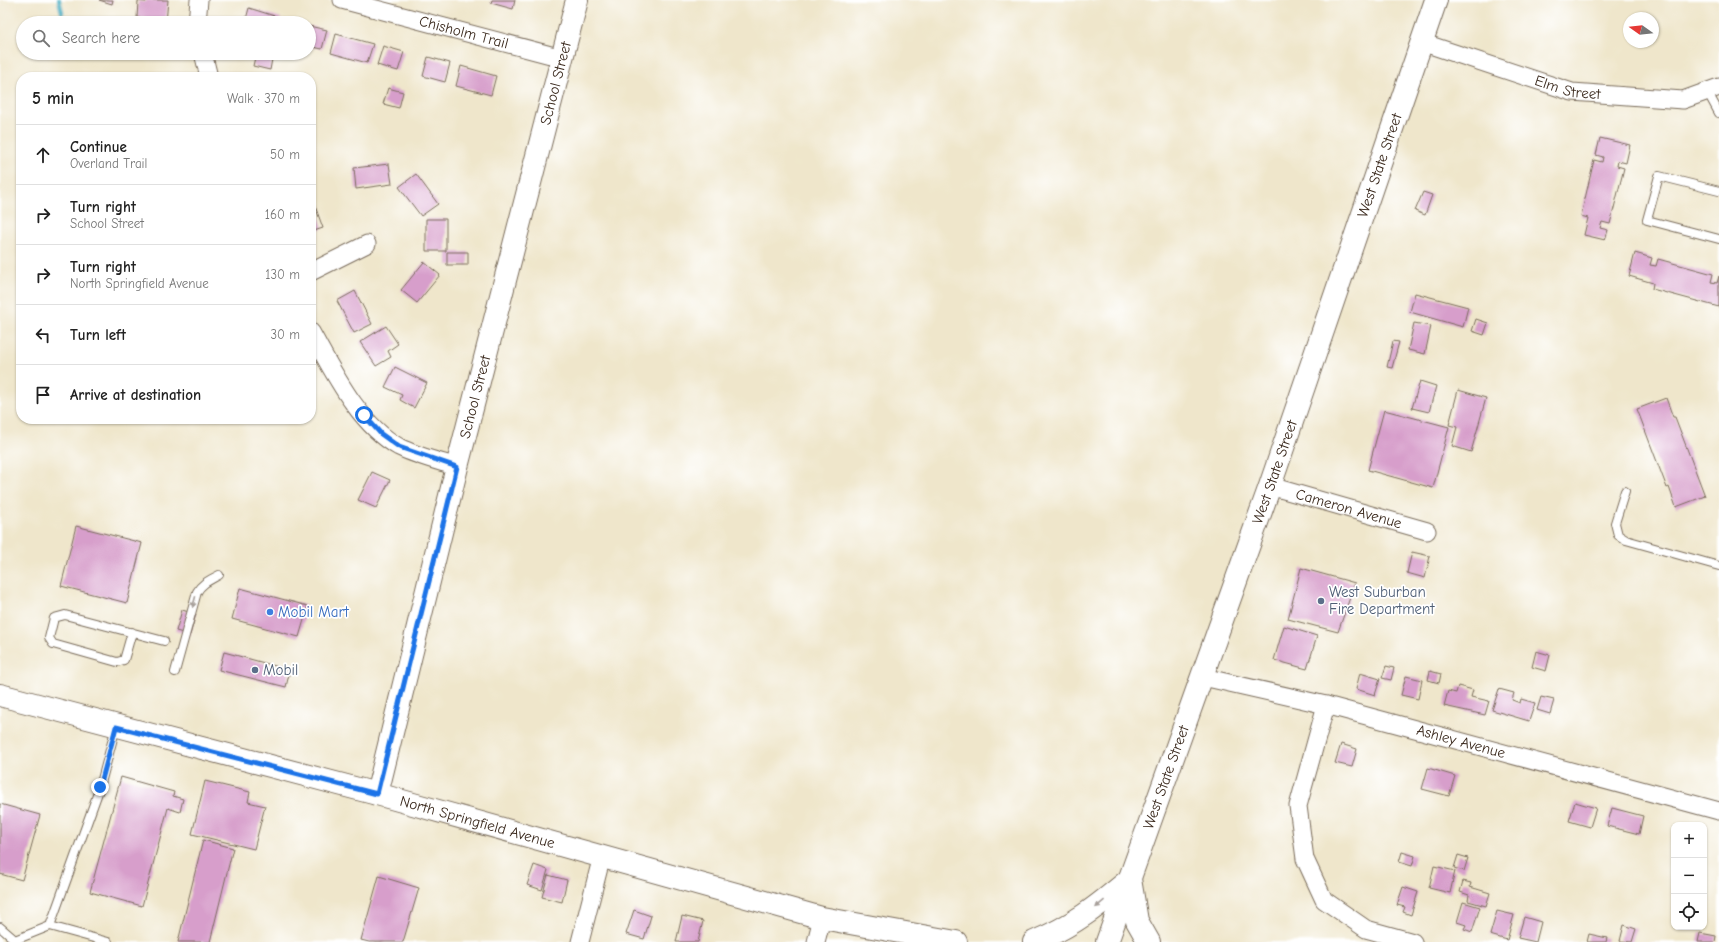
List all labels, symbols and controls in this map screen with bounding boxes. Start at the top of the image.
street label: Chisholm Trail [417,12,510,52]
north arrow [1623,12,1659,48]
search box [16,16,316,60]
icon: search [30,27,52,49]
text: Search here [62,29,140,47]
street label: School Street [536,39,575,127]
street label: Elm Street [1532,71,1602,103]
text: 5 min [32,89,74,108]
text: Walk · 370 m [227,91,300,106]
street label: West State Street [1353,110,1406,220]
text: Continue [70,138,127,156]
icon: ahead [32,144,54,166]
text: 50 m [270,147,300,162]
text: Overland Trail [70,156,147,171]
text: Turn right [70,198,136,216]
icon: right [32,204,54,226]
text: 160 m [265,207,300,222]
text: School Street [70,216,144,231]
text: Turn right [70,258,136,276]
icon: right [32,264,54,286]
text: 130 m [265,267,300,282]
text: North Springfield Avenue [70,276,209,291]
icon: left [32,324,54,346]
text: Turn left [70,326,126,344]
text: 30 m [270,327,300,342]
street label: School Street [456,353,495,440]
icon: arrive [32,384,54,406]
text: Arrive at destination [70,386,201,404]
route start [355,406,373,424]
street label: West State Street [1248,417,1301,526]
street label: Cameron Avenue [1294,485,1404,532]
place label: West Suburban Fire Department [1329,583,1435,618]
marker: West Suburban Fire Department [1316,596,1326,606]
one-way arrow [191,597,197,609]
place label: Mobil Mart [278,603,349,621]
marker: Mobil Mart [265,607,275,617]
place label: Mobil [263,661,298,679]
marker: Mobil [250,665,260,675]
street label: Ashley Avenue [1415,721,1508,762]
street label: West State Street [1139,722,1193,832]
route end [91,778,109,796]
street label: North Springfield Avenue [398,792,557,852]
map controls [1671,822,1707,930]
button: + [1671,822,1707,858]
button: − [1671,858,1707,894]
button: locate [1671,894,1707,930]
one-way arrow [1095,900,1105,909]

